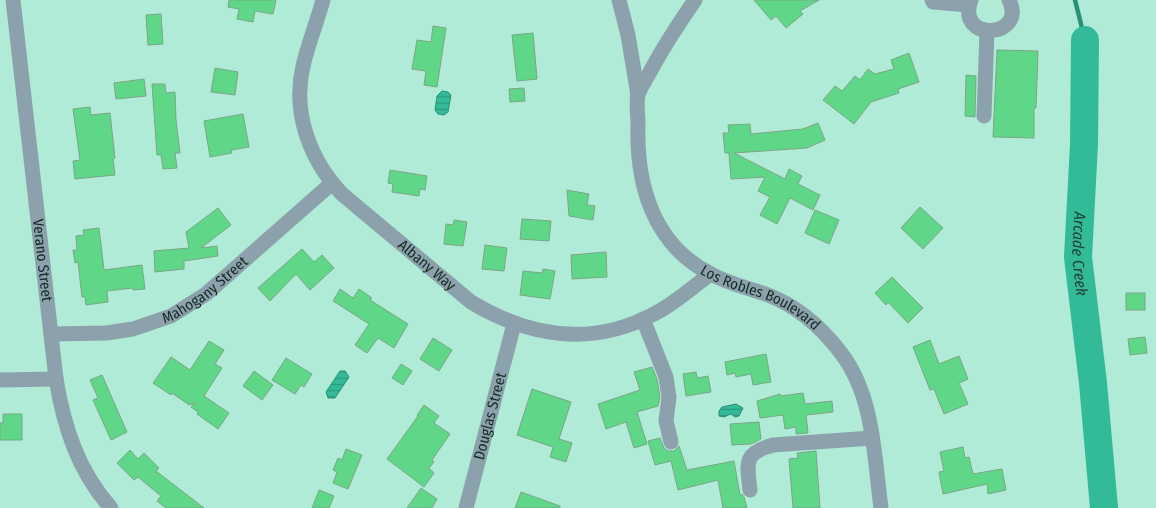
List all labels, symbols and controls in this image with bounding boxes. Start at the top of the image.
water label: Arcade Creek [1068,210,1092,297]
street label: Verano Street [29,218,56,303]
street label: Albany Way [394,236,460,295]
street label: Mahogany Street [160,252,252,327]
street label: Los Robles Boulevard [697,261,824,334]
street label: Douglas Street [470,370,510,462]

